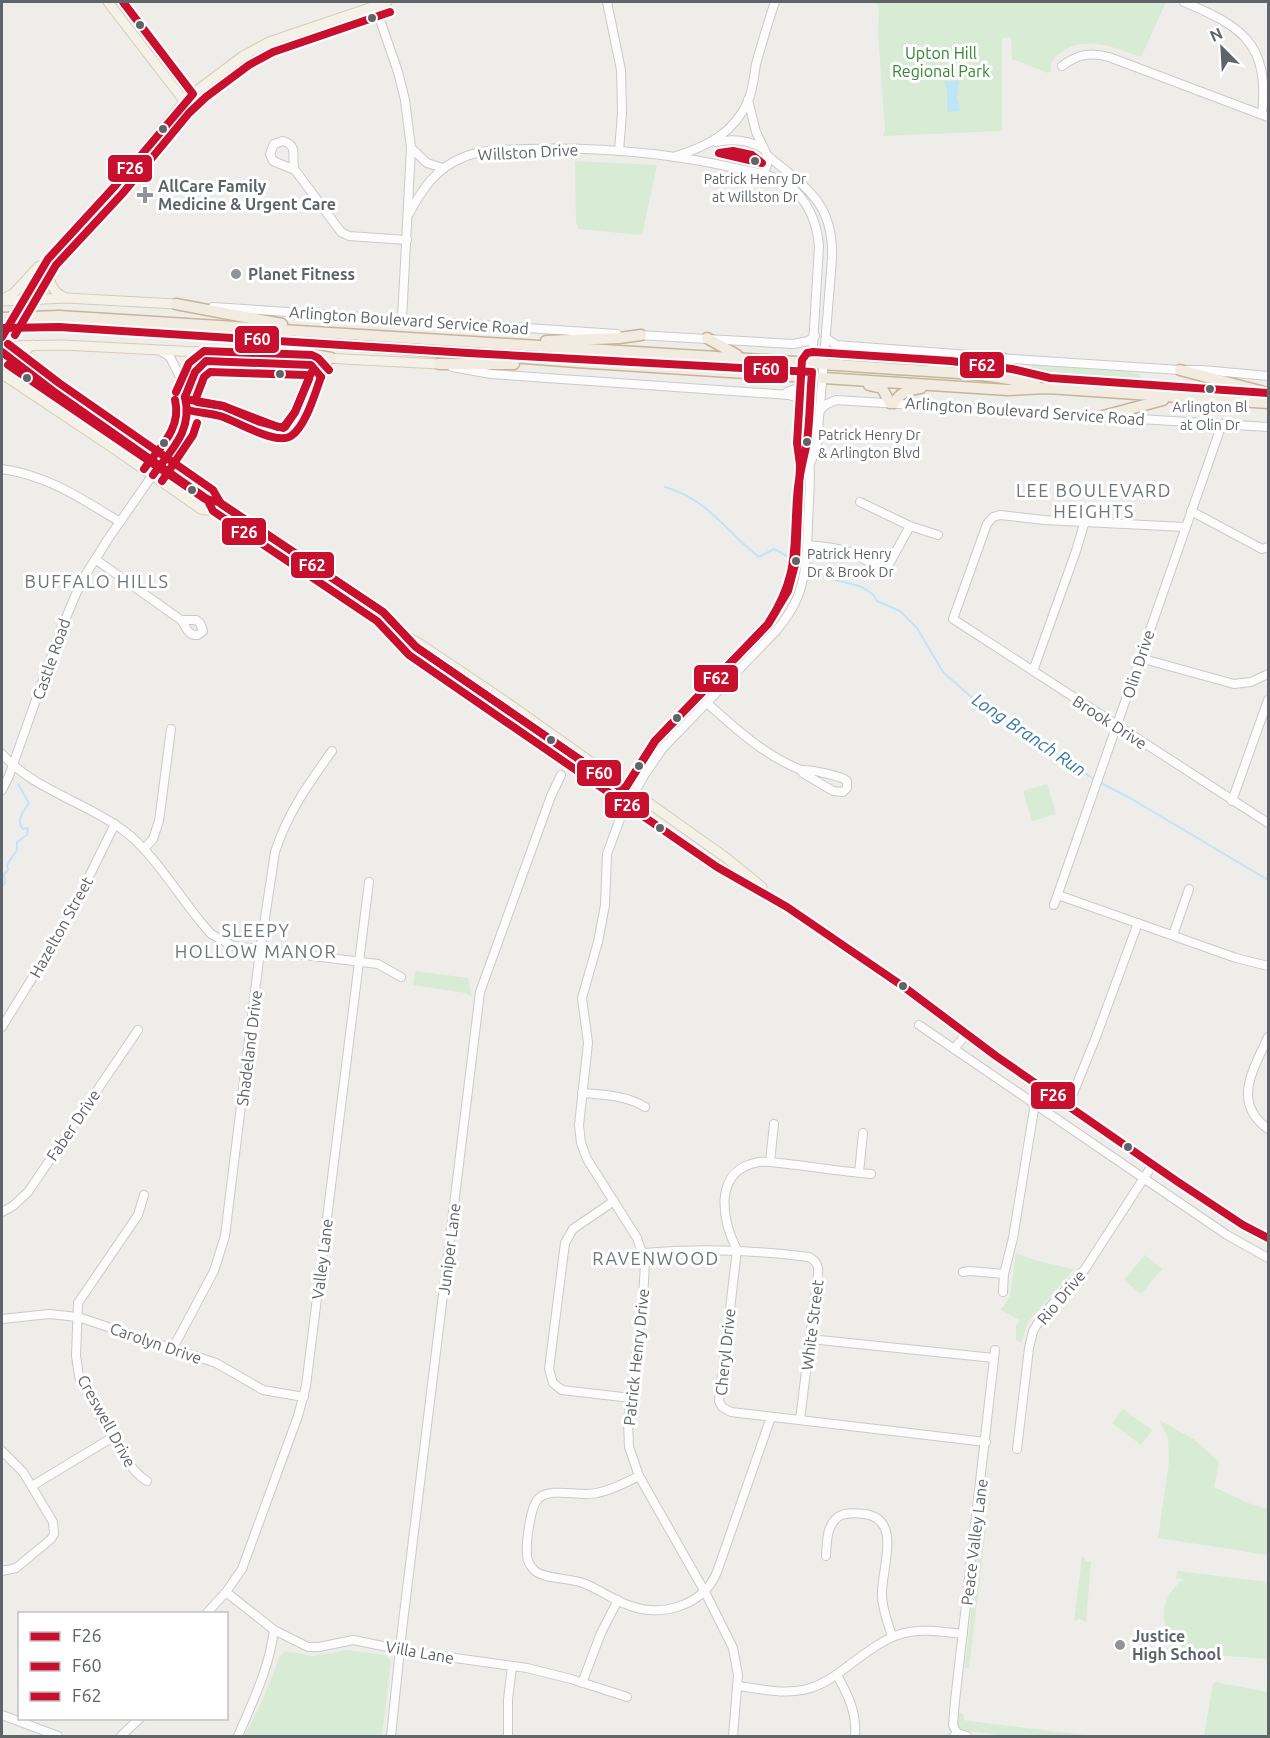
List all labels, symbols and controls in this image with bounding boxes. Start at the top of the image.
unlabelled marker [366,12,378,24]
north arrow [1192,18,1252,78]
unlabelled marker [134,19,146,31]
text: N [1207,24,1225,45]
park label: Upton Hill Regional Park [892,44,990,80]
unlabelled marker [157,123,169,135]
street label: Willston Drive [477,140,579,164]
line badge: F26 [107,154,153,183]
marker: Patrick Henry Dr at Willston Dr [749,155,761,167]
text: F26 [116,159,144,177]
place label: Patrick Henry Dr at Willston Dr [704,171,807,205]
place label: AllCare Family Medicine & Urgent Care [158,177,336,213]
marker: AllCare Family Medicine & Urgent Care [136,186,154,204]
place label: Planet Fitness [248,265,355,283]
marker: Planet Fitness [229,267,243,281]
street label: Arlington Boulevard Service Road [289,303,529,337]
line badge: F60 [234,325,280,354]
text: F60 [243,330,271,348]
line badge: F62 [959,351,1005,379]
line badge: F60 [743,355,789,384]
text: F62 [968,356,996,374]
text: F60 [752,360,780,378]
unlabelled marker [274,368,286,380]
unlabelled marker [21,372,33,384]
marker: Arlington Bl at Olin Dr [1204,383,1216,395]
street label: Arlington Boulevard Service Road [905,394,1145,428]
place label: Arlington Bl at Olin Dr [1173,399,1248,433]
place label: Patrick Henry Dr & Arlington Blvd [818,427,921,461]
marker: Patrick Henry Dr & Arlington Blvd [801,436,813,448]
unlabelled marker [158,437,170,449]
district label: LEE BOULEVARD HEIGHTS [1016,480,1172,521]
unlabelled marker [186,484,198,496]
line badge: F26 [221,517,267,546]
text: F26 [230,523,258,541]
place label: Patrick Henry Dr & Brook Dr [807,546,894,580]
line badge: F62 [290,551,335,579]
marker: Patrick Henry Dr & Brook Dr [790,555,802,567]
text: F62 [298,556,326,574]
district label: BUFFALO HILLS [24,571,170,591]
street label: Castle Road [29,616,73,702]
street label: Olin Drive [1118,627,1158,701]
line badge: F62 [693,664,739,693]
text: F62 [702,669,730,687]
water label: Long Branch Run [969,689,1090,780]
street label: Brook Drive [1070,691,1150,753]
unlabelled marker [671,712,683,724]
unlabelled marker [545,734,557,746]
line badge: F60 [576,759,622,787]
unlabelled marker [633,760,645,772]
text: F60 [585,764,613,782]
line badge: F26 [604,791,650,819]
text: F26 [613,796,641,814]
unlabelled marker [654,822,666,834]
street label: Hazelton Street [26,873,97,981]
district label: SLEEPY HOLLOW MANOR [175,920,337,961]
unlabelled marker [897,980,909,992]
street label: Shadeland Drive [233,989,265,1107]
line badge: F26 [1030,1081,1076,1110]
street label: Faber Drive [43,1086,103,1164]
text: F26 [1039,1086,1067,1104]
unlabelled marker [1122,1141,1134,1153]
street label: Juniper Lane [434,1202,464,1296]
street label: Valley Lane [308,1218,336,1300]
district label: RAVENWOOD [592,1248,720,1268]
street label: Rio Drive [1033,1266,1089,1328]
street label: White Street [798,1278,827,1371]
street label: Patrick Henry Drive [620,1288,652,1426]
street label: Cheryl Drive [711,1308,739,1396]
street label: Carolyn Drive [108,1319,204,1367]
street label: Creswell Drive [74,1372,140,1470]
street label: Peace Valley Lane [957,1478,991,1606]
legend [18,1612,228,1720]
text: F26 [72,1625,102,1645]
place label: Justice High School [1132,1627,1221,1663]
street label: Villa Lane [384,1637,456,1667]
marker: Justice High School [1113,1638,1127,1652]
text: F60 [72,1655,102,1675]
text: F62 [72,1685,102,1705]

